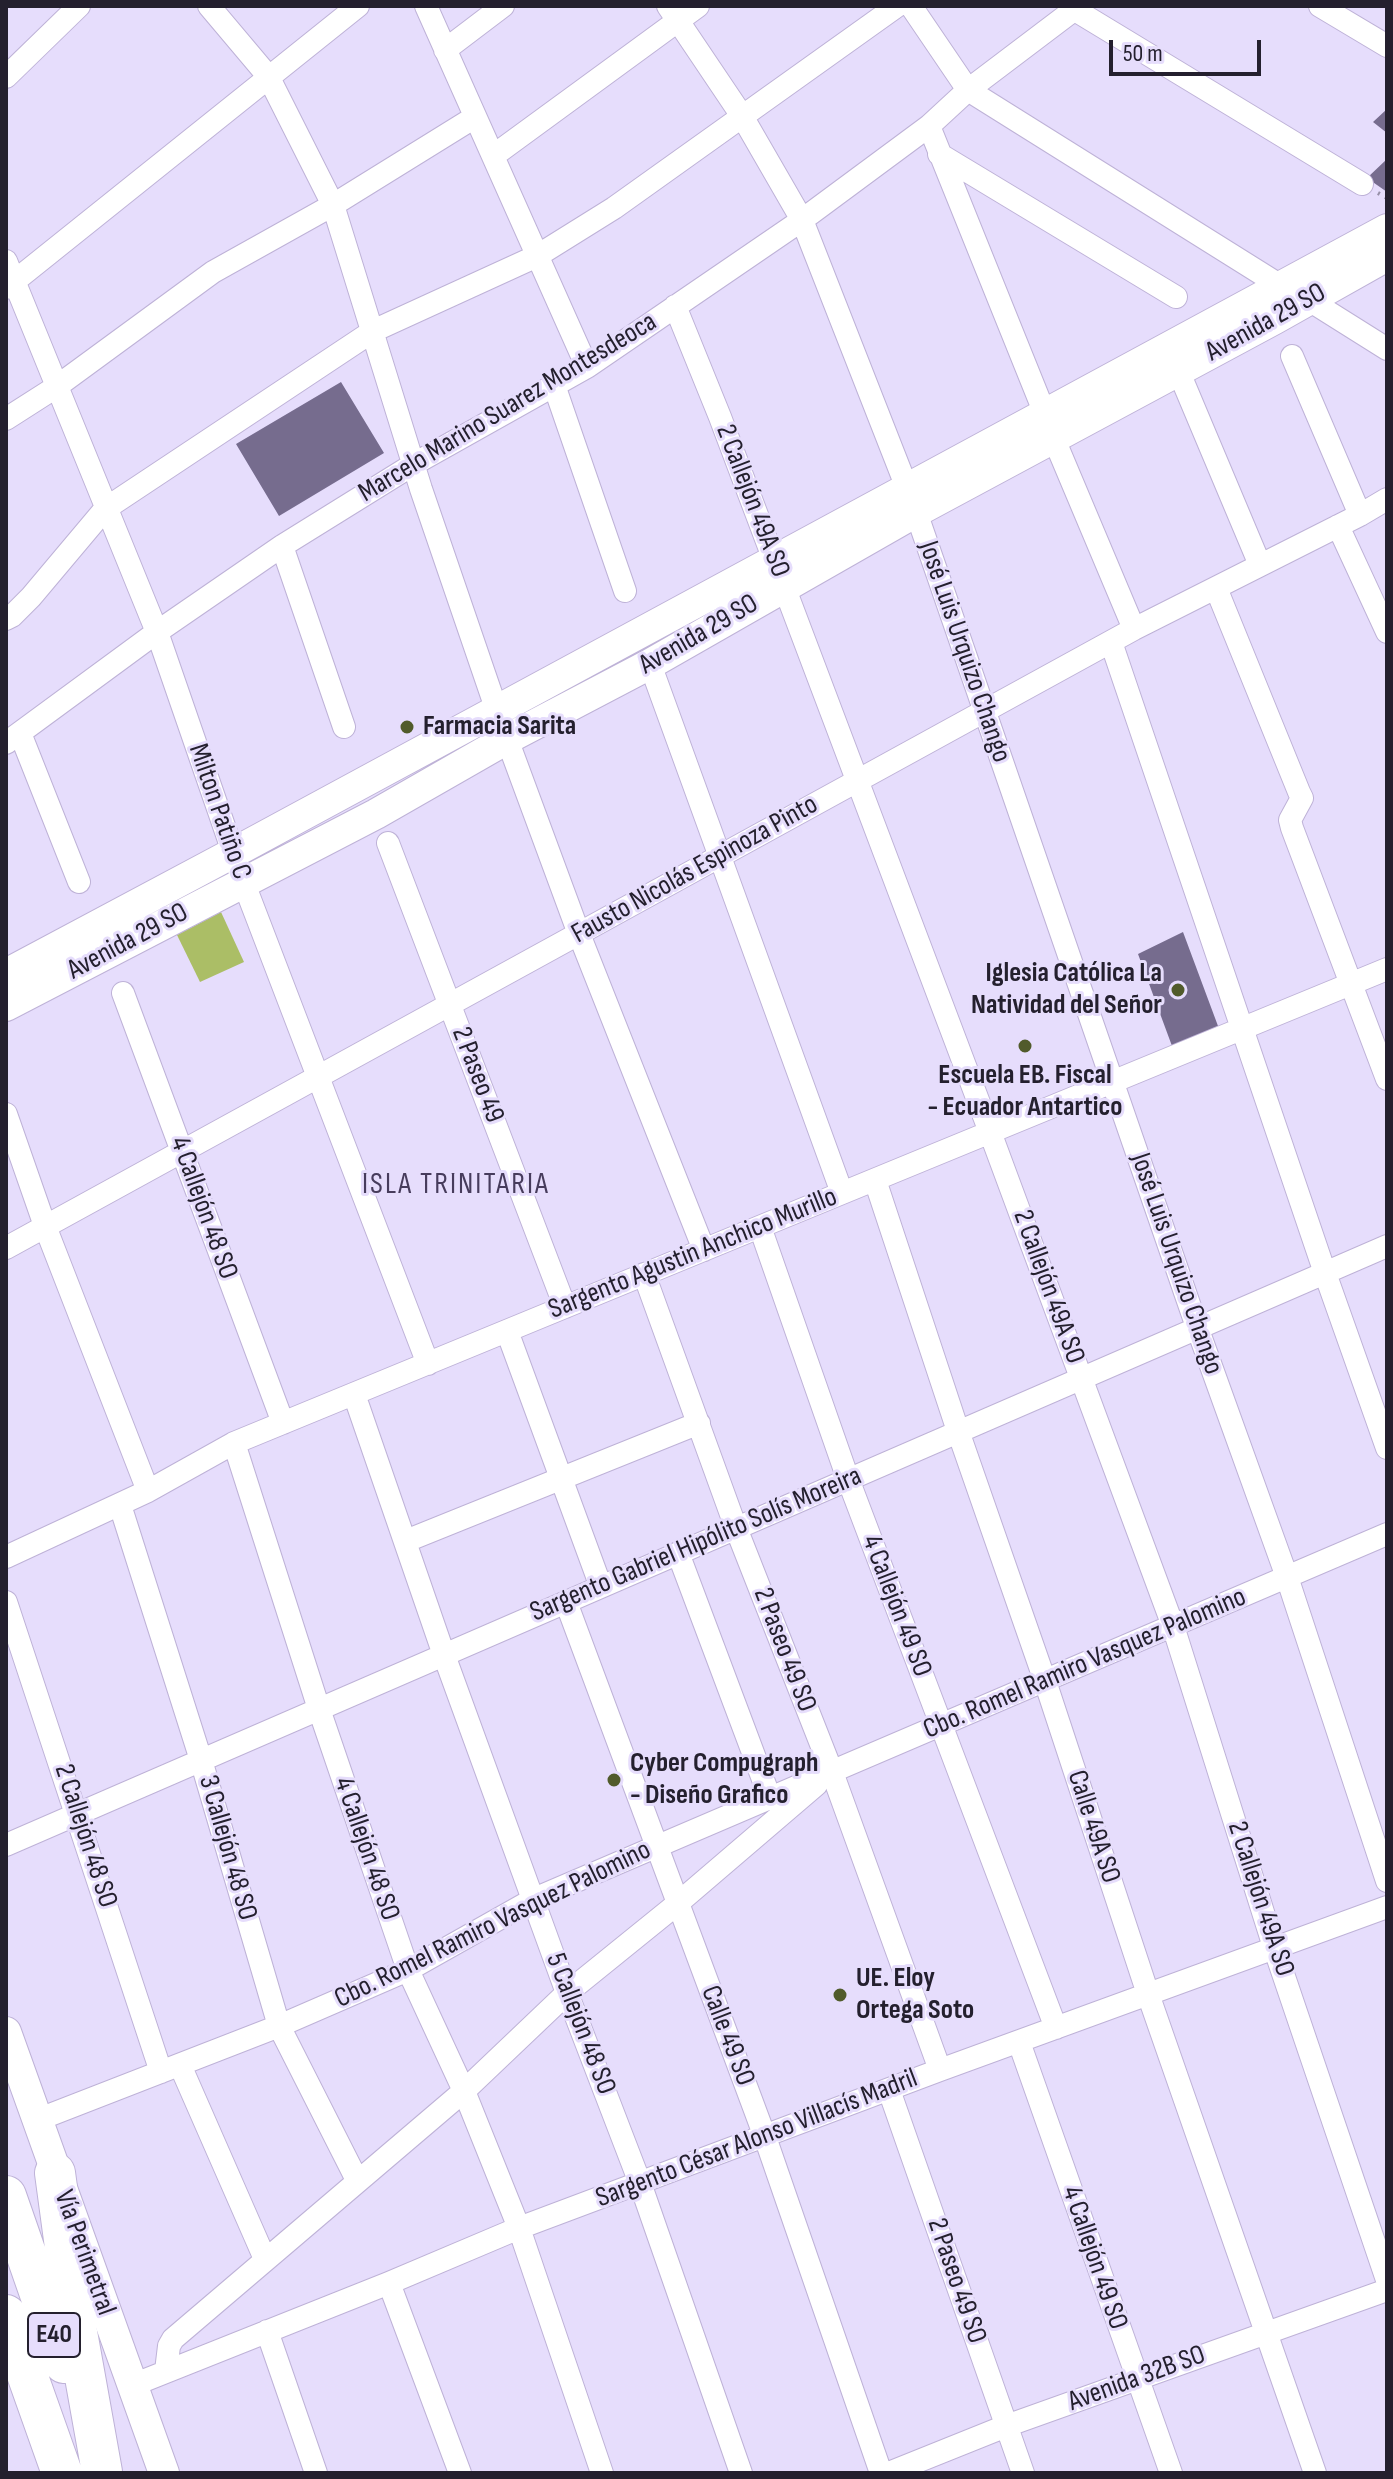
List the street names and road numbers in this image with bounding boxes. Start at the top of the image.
street label: Avenida 29 SO [1200,276,1332,370]
street label: Marcelo Marino Suarez Montesdeoca [353,306,663,510]
street label: 2 Callejón 49A SO [707,420,797,582]
street label: José Luis Urquizo Chango [910,537,1018,767]
street label: Avenida 29 SO [634,588,764,682]
street label: Milton Patiño C [180,740,258,884]
street label: Fausto Nicolás Espinoza Pinto [566,788,824,952]
street label: Avenida 29 SO [62,896,194,988]
street label: 2 Paseo 49 [443,1022,511,1128]
street label: 4 Callejón 48 SO [162,1132,244,1284]
street label: José Luis Urquizo Chango [1122,1149,1230,1379]
street label: Sargento Agustin Anchico Murillo [544,1181,842,1327]
street label: 2 Callejón 49A SO [1005,1206,1091,1368]
street label: Sargento Gabriel Hipólito Solís Moreira [525,1460,867,1630]
street label: 4 Callejón 49 SO [854,1530,938,1682]
street label: Cbo. Romel Ramiro Vasquez Palomino [919,1581,1251,1747]
street label: 2 Paseo 49 SO [745,1583,823,1717]
street label: 2 Callejón 48 SO [46,1760,124,1912]
street label: Calle 49A SO [1059,1766,1127,1888]
street label: 3 Callejón 48 SO [190,1772,264,1924]
street label: 4 Callejón 48 SO [326,1773,406,1925]
street label: 2 Callejón 49A SO [1219,1817,1301,1981]
street label: Cbo. Romel Ramiro Vasquez Palomino [330,1834,656,2016]
street label: 5 Callejón 48 SO [538,1949,622,2099]
street label: Calle 49 SO [693,1981,761,2091]
street label: Sargento César Alonso Villacís Madril [592,2062,922,2216]
street label: 4 Callejón 49 SO [1054,2182,1134,2334]
street label: Vía Perimetral [46,2186,122,2320]
street label: 2 Paseo 49 SO [919,2214,993,2348]
road number: E40 [28,2313,80,2357]
street label: Avenida 32B SO [1064,2339,1210,2419]

